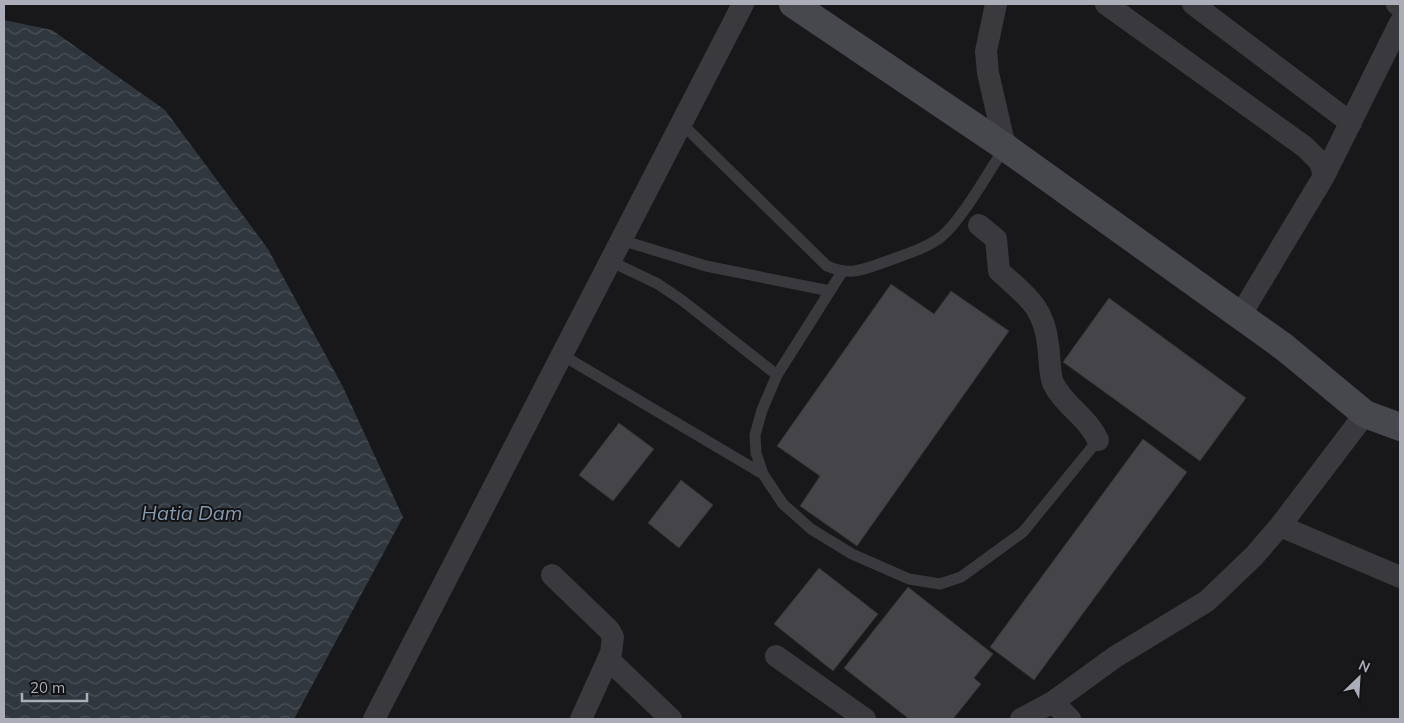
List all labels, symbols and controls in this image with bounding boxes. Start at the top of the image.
water label: Hatia Dam [142,500,242,525]
north arrow [1334,653,1384,703]
text: N [1356,656,1373,677]
scale bar [22,670,88,702]
text: 20 m [30,678,65,697]

